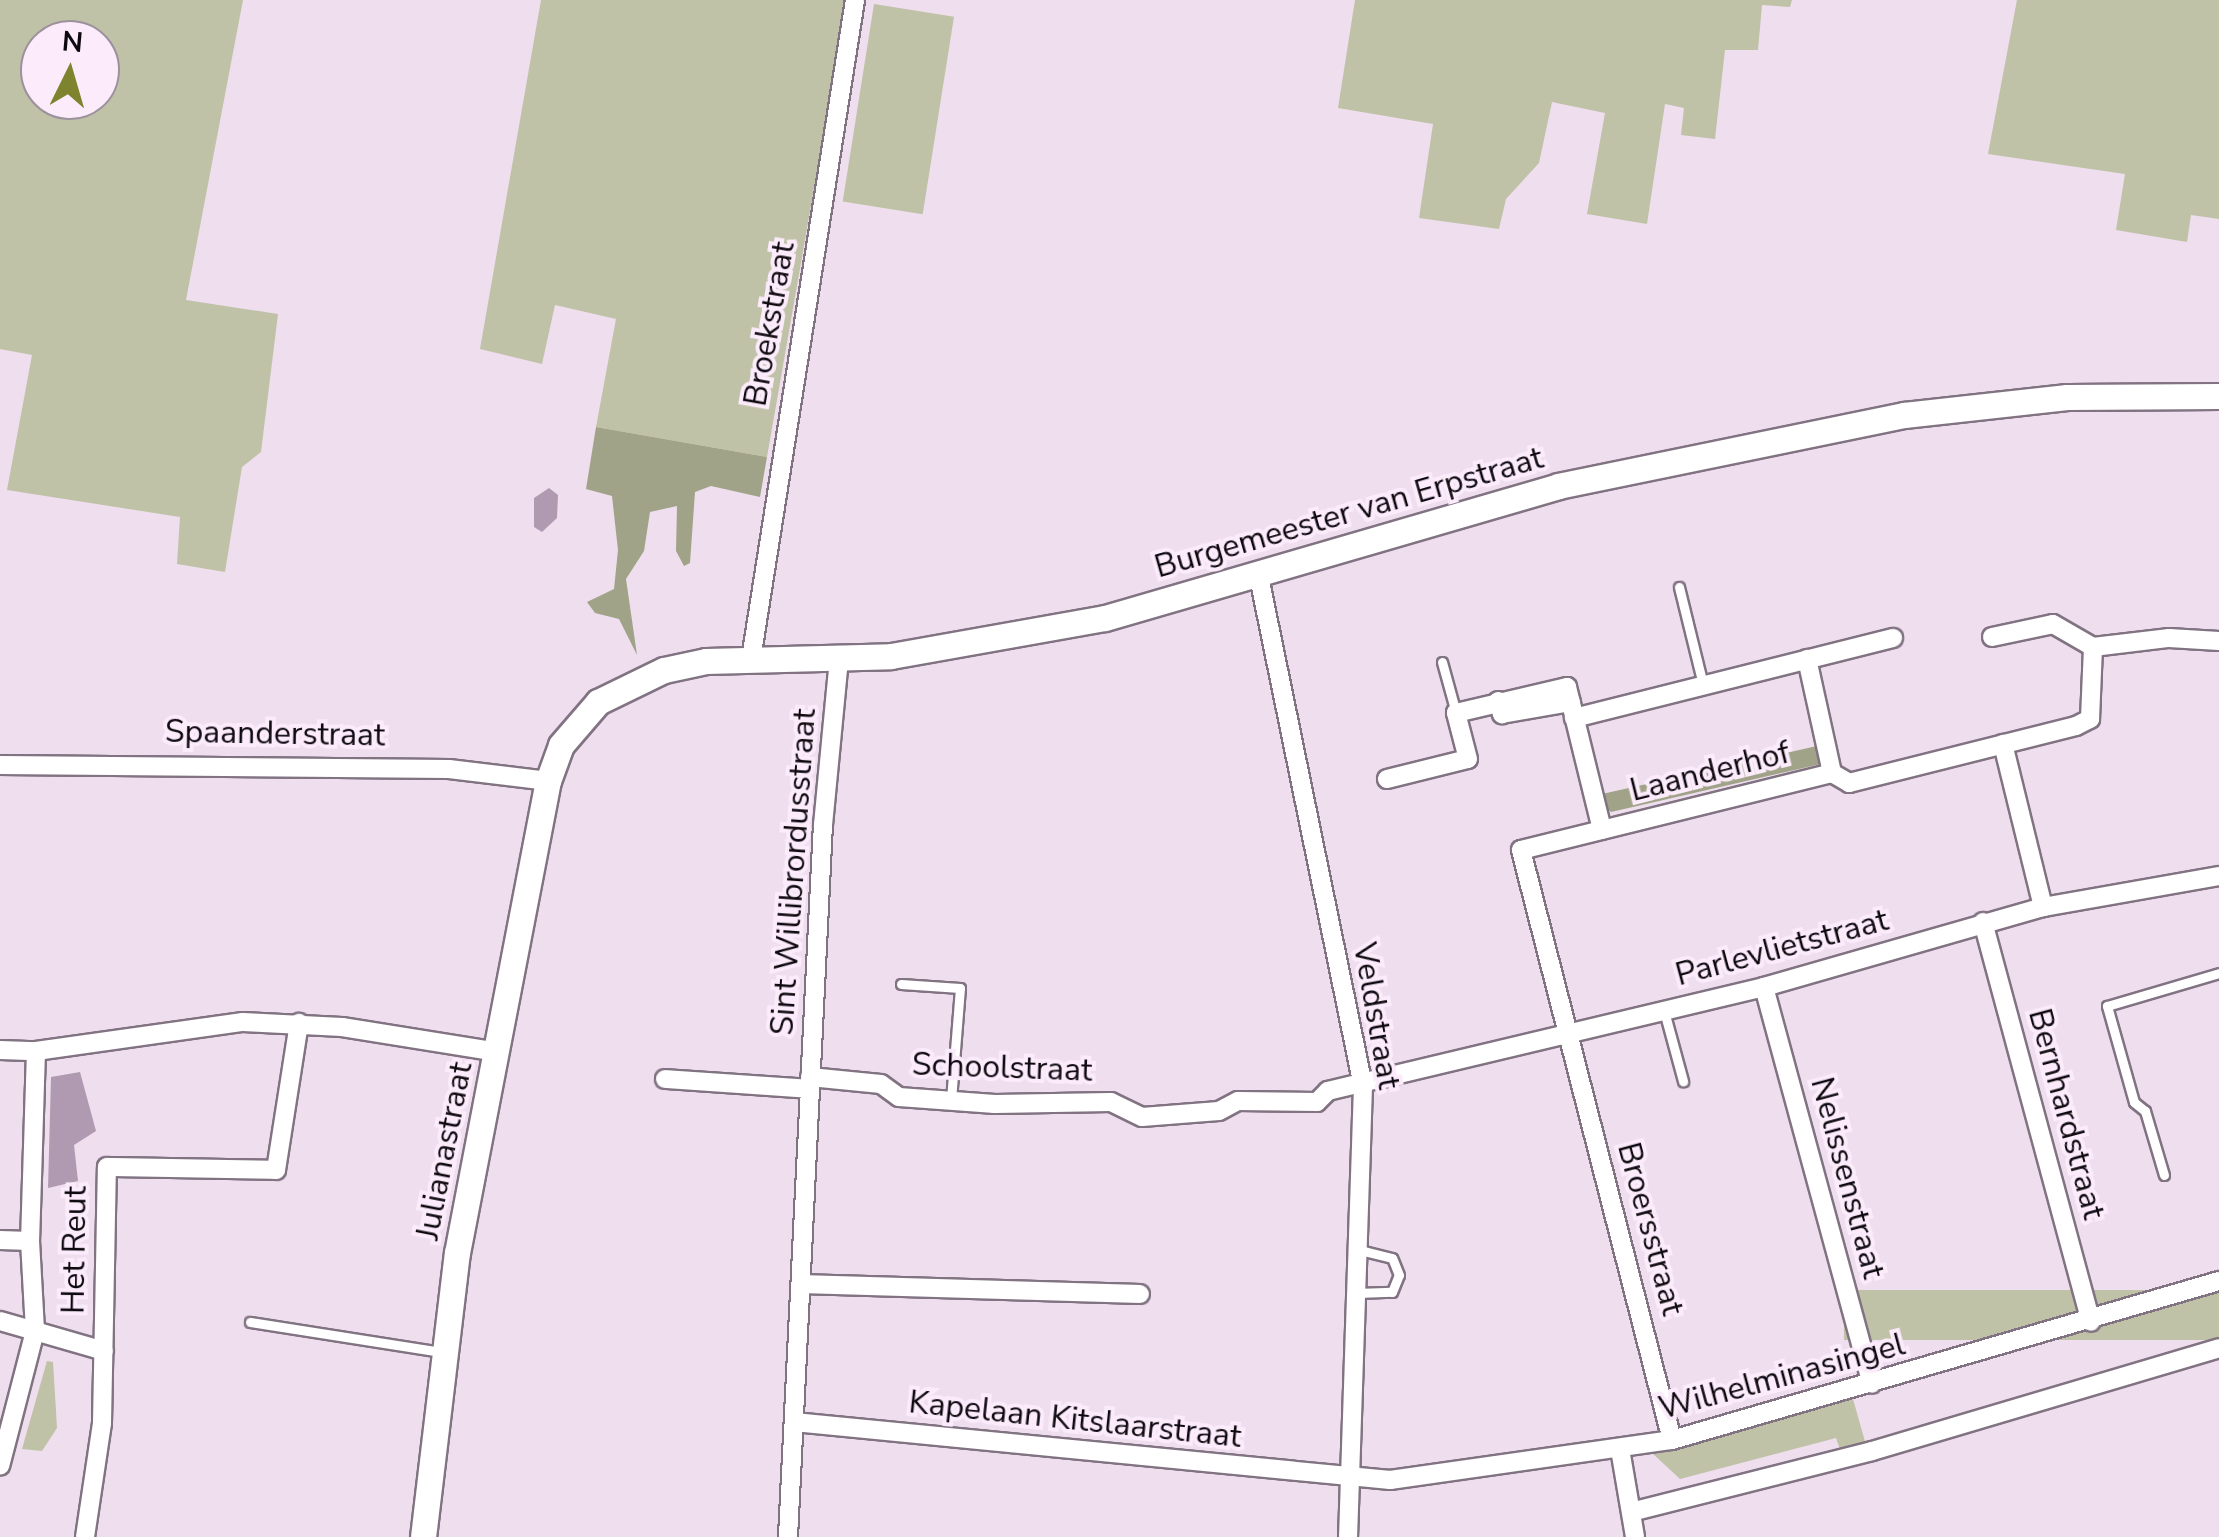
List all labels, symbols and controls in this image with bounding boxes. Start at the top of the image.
north arrow [20,20,120,120]
text: N [60,22,85,62]
street label: Broekstraat [737,239,803,409]
street label: Burgemeester van Erpstraat [1150,439,1548,587]
street label: Sint Willibrordusstraat [763,707,825,1037]
street label: Spaanderstraat [165,713,385,755]
street label: Laanderhof [1626,734,1794,810]
street label: Parlevlietstraat [1672,901,1892,995]
street label: Veldstraat [1344,940,1408,1092]
street label: Bernhardstraat [2019,1005,2113,1223]
street label: Schoolstraat [911,1046,1093,1090]
street label: Julianastraat [409,1059,481,1243]
street label: Nelissenstraat [1802,1073,1892,1283]
street label: Broersstraat [1609,1138,1691,1320]
street label: Het Reut [55,1186,95,1314]
street label: Wilhelminasingel [1655,1326,1909,1428]
street label: Kapelaan Kitslaarstraat [907,1383,1243,1457]

